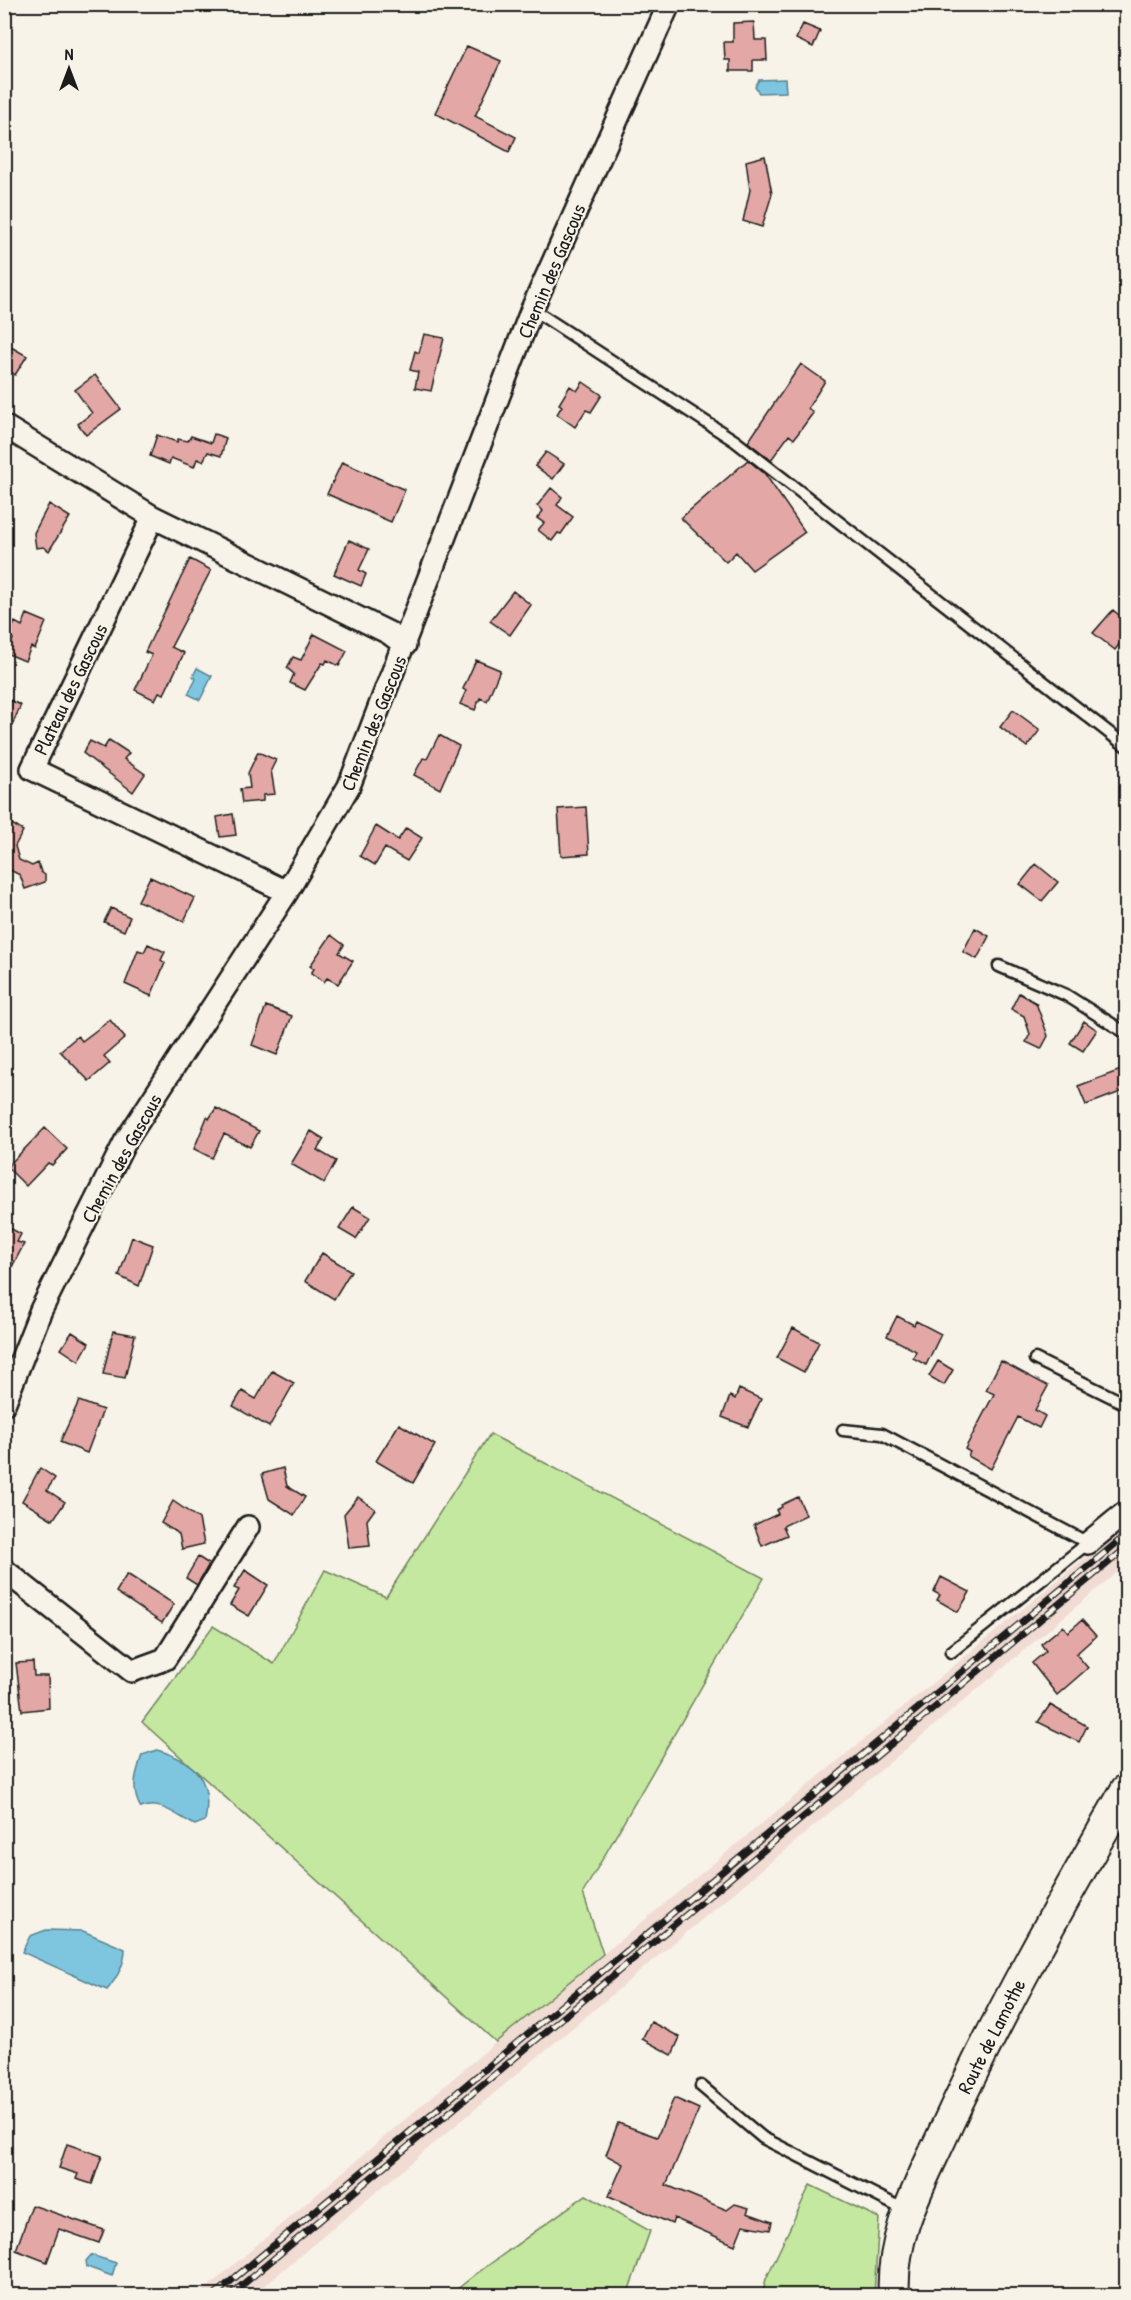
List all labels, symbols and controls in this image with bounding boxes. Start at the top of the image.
north arrow [39,39,99,99]
text: N [65,43,74,65]
street label: Chemin des Gascous [510,199,592,342]
street label: Plateau des Gascous [27,619,114,759]
street label: Chemin des Gascous [334,651,413,795]
street label: Chemin des Gascous [74,1088,168,1227]
street label: Route de Lamothe [951,1974,1031,2098]

